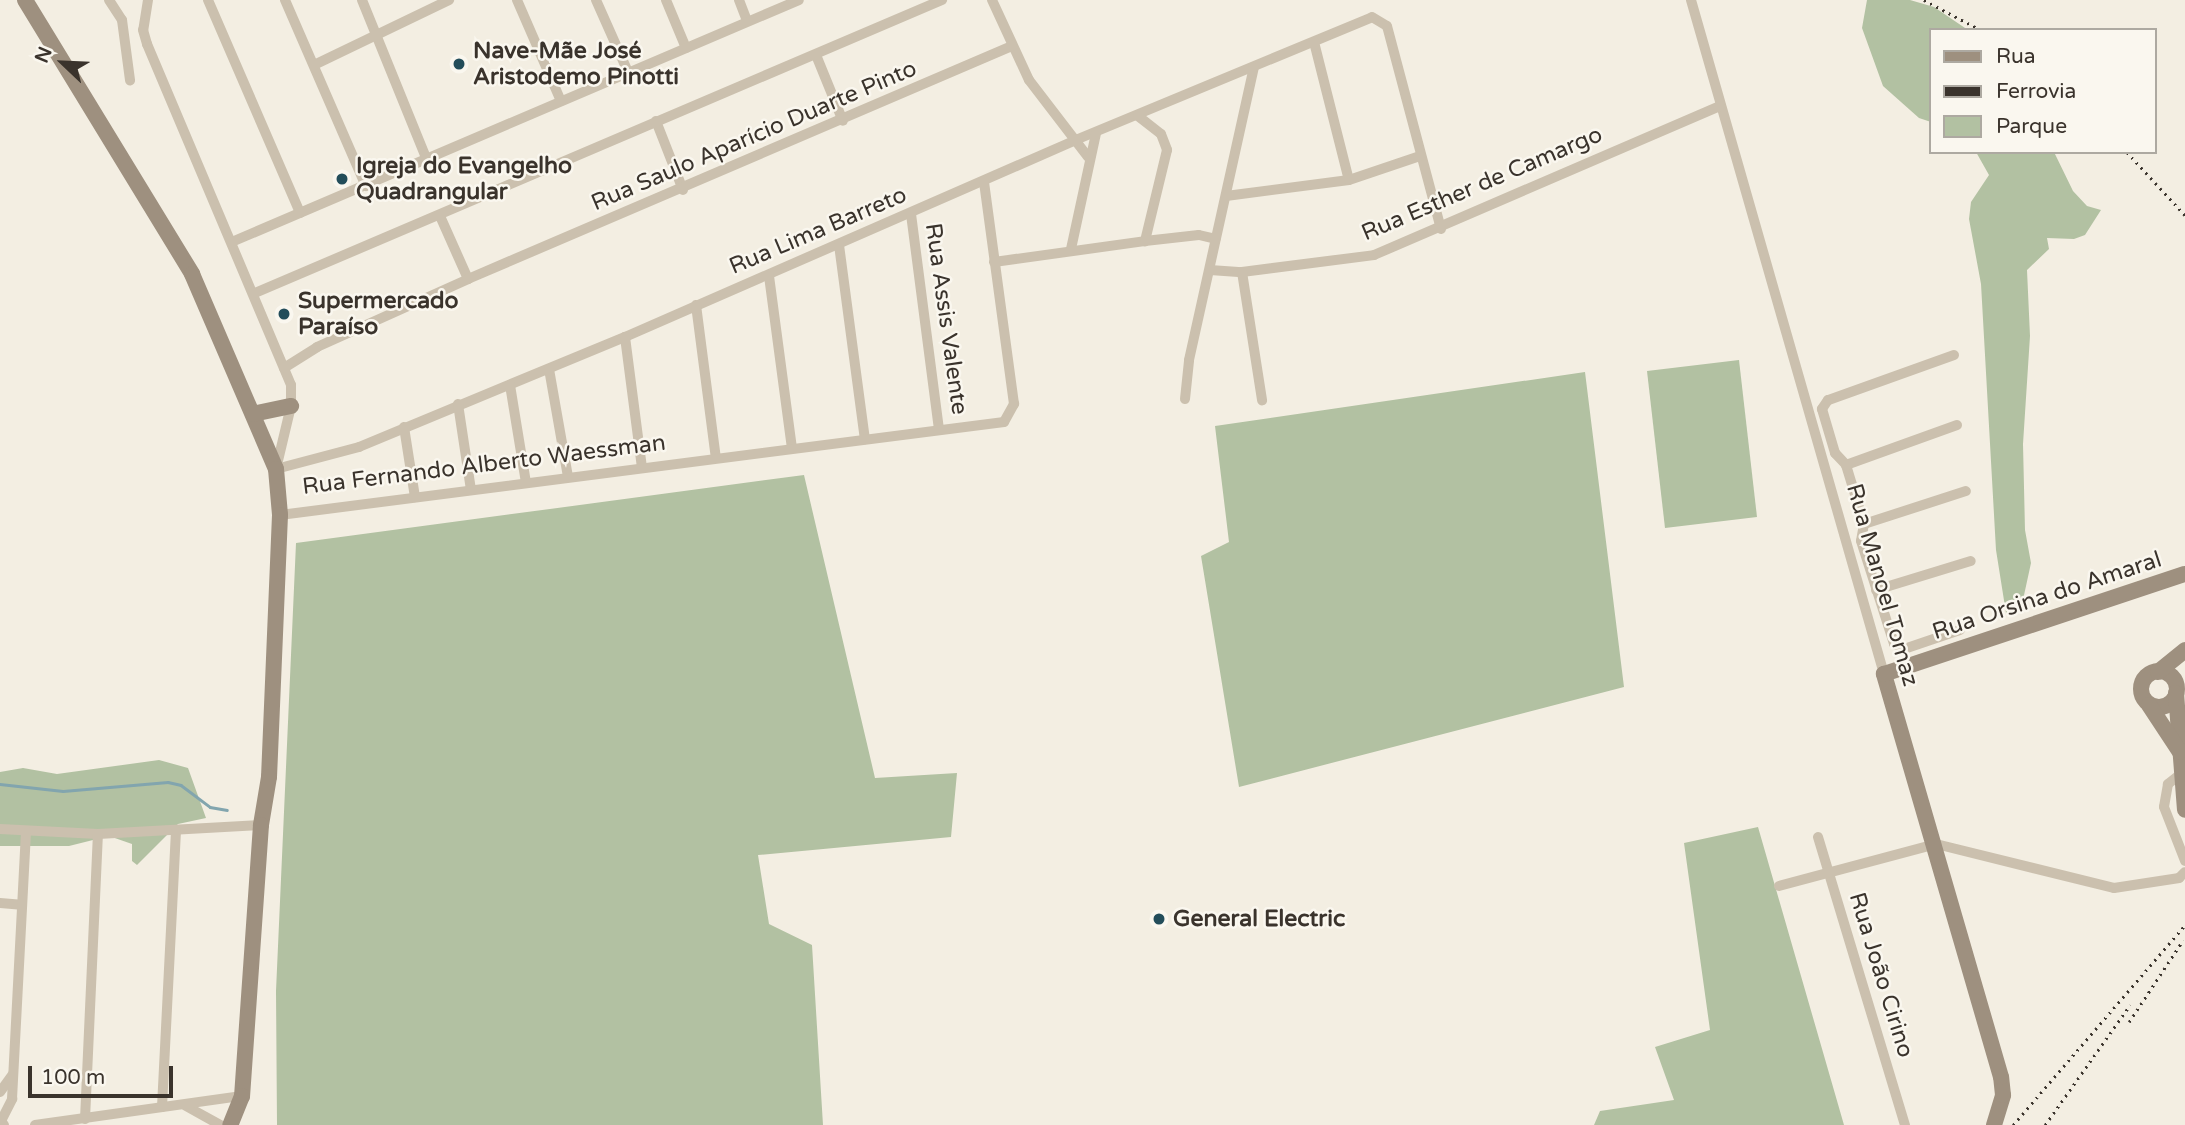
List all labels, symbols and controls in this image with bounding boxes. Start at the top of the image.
north arrow [28,28,98,98]
legend [1930,28,2157,154]
place label: Nave-Mãe José Aristodemo Pinotti [473,37,679,91]
text: N [31,43,57,66]
text: Rua [1996,44,2036,69]
street label: Rua Saulo Aparício Duarte Pinto [587,55,921,217]
marker: Nave-Mãe José Aristodemo Pinotti [451,56,467,72]
text: Ferrovia [1996,79,2076,104]
text: Parque [1996,114,2067,139]
street label: Rua Esther de Camargo [1357,121,1607,247]
place label: Igreja do Evangelho Quadrangular [356,152,572,206]
marker: Igreja do Evangelho Quadrangular [334,171,350,187]
street label: Rua Lima Barreto [725,181,911,281]
street label: Rua Assis Valente [919,222,973,416]
place label: Supermercado Paraíso [298,287,459,341]
marker: Supermercado Paraíso [276,306,292,322]
street label: Rua Fernando Alberto Waessman [301,429,667,501]
street label: Rua Manoel Tomaz [1840,481,1924,689]
street label: Rua Orsina do Amaral [1929,546,2165,646]
street label: Rua João Cirino [1843,889,1919,1061]
place label: General Electric [1173,905,1345,933]
marker: General Electric [1151,911,1167,927]
scale bar [32,1052,177,1096]
text: 100 m [41,1065,105,1090]

